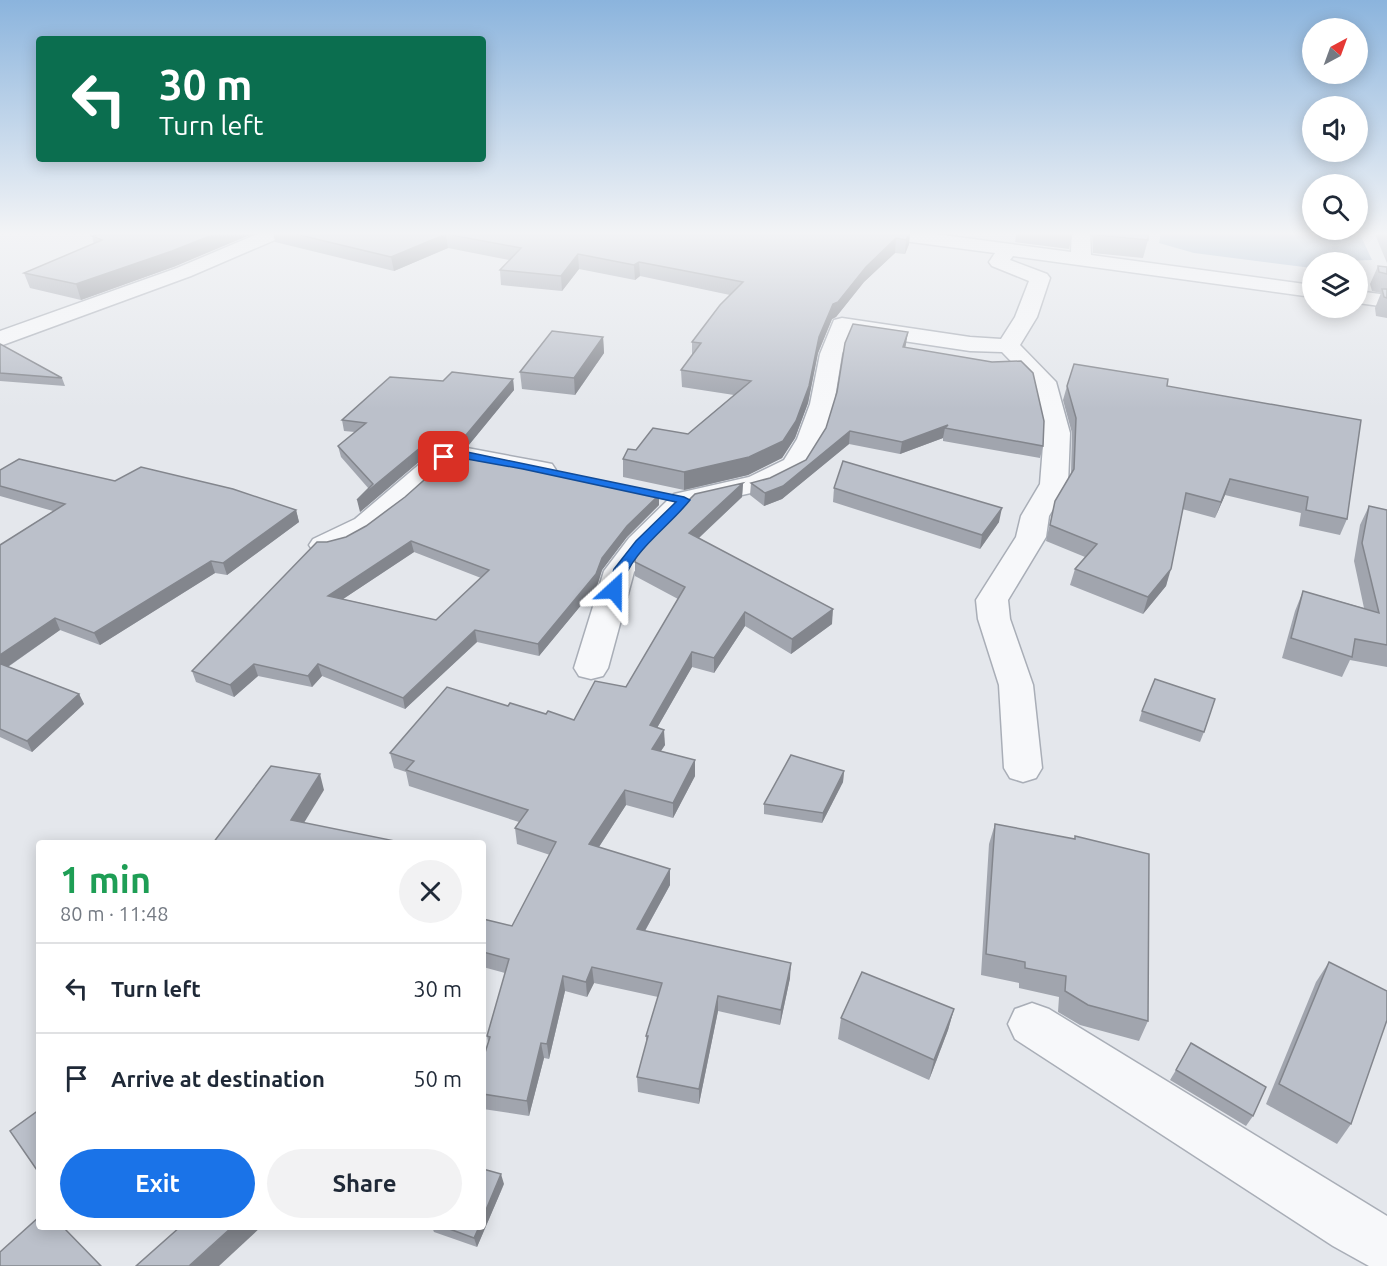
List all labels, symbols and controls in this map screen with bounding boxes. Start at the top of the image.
north arrow [1302,18,1368,84]
map controls [1302,18,1368,318]
icon: left [60,60,138,138]
text: 30 m [159,61,253,108]
button: sound [1302,96,1368,162]
text: Turn left [159,110,263,140]
button: search [1302,174,1368,240]
button: layers [1302,252,1368,318]
pin [418,431,469,482]
icon: arrive [427,440,460,473]
position arrow [582,558,646,622]
text: 1 min [60,859,151,900]
button: close [399,860,462,923]
text: 80 m · 11:48 [60,902,169,925]
icon: left [60,972,93,1005]
text: Turn left [111,976,201,1001]
text: 30 m [413,976,462,1001]
icon: arrive [60,1062,93,1095]
text: Arrive at destination [111,1066,325,1091]
text: 50 m [413,1066,462,1091]
button: Exit [60,1149,255,1218]
button: Share [267,1149,462,1218]

